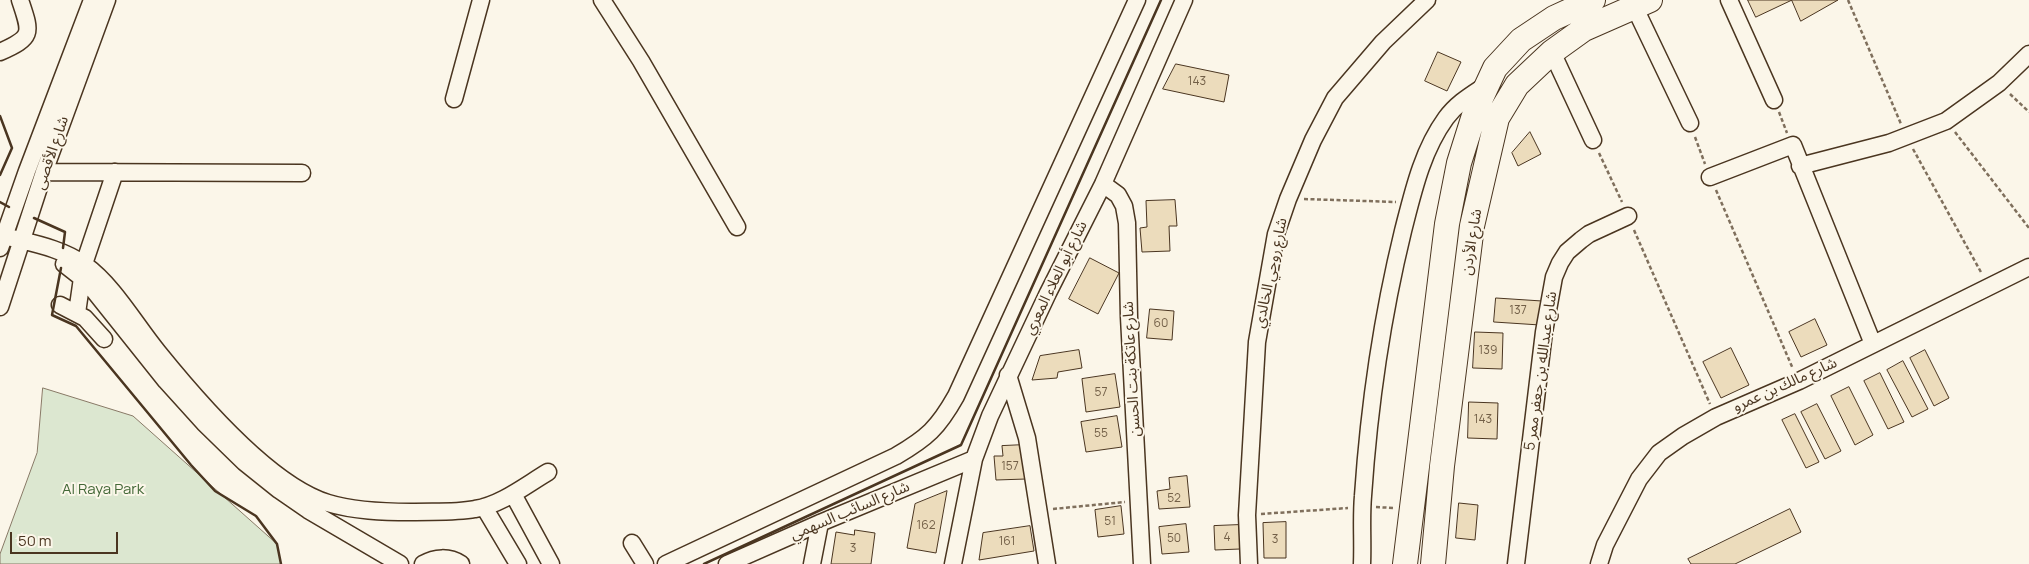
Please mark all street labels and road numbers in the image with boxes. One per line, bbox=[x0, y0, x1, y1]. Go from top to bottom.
street label: شارع الأقصى bbox=[31, 114, 73, 192]
street label: شارع الأردن bbox=[1458, 207, 1486, 277]
street label: شارع روحي الخالدي bbox=[1251, 216, 1291, 330]
street label: شارع أبو العلاء المعري bbox=[1021, 218, 1091, 338]
street label: شارع عبدالله بن جعفر ممر 5 bbox=[1521, 290, 1561, 452]
street label: شارع عاتكة بنت الحسن bbox=[1119, 301, 1145, 437]
street label: شارع مالك بن عمرو bbox=[1730, 354, 1840, 416]
street label: شارع السائب السهمي bbox=[788, 478, 912, 544]

